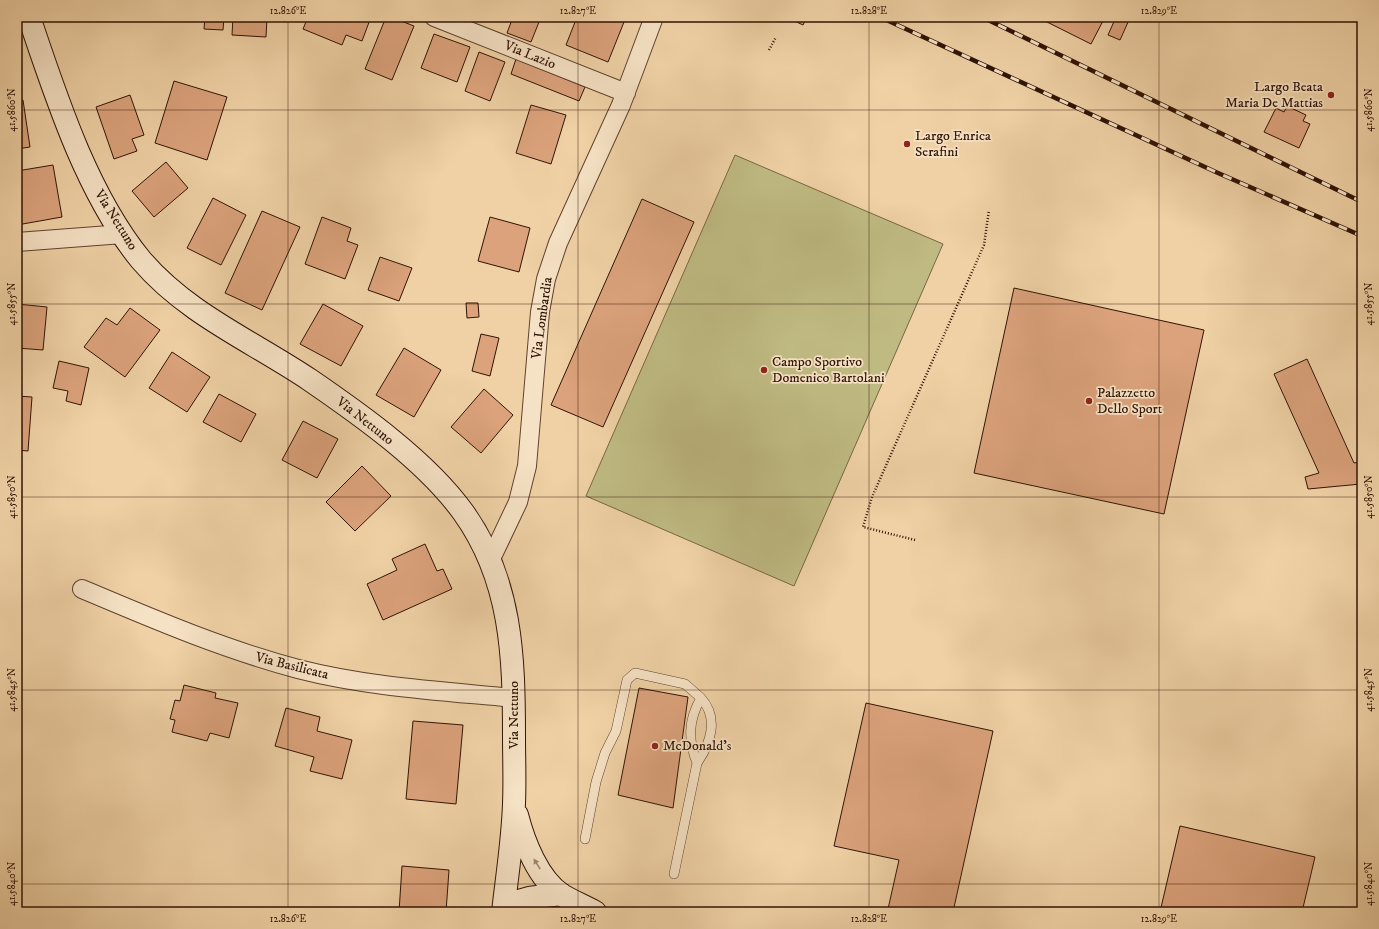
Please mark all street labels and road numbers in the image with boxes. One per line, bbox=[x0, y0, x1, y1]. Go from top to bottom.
street label: Via Lazio bbox=[501, 36, 559, 74]
street label: Via Nettuno bbox=[90, 185, 142, 254]
street label: Via Lombardia bbox=[527, 276, 557, 361]
street label: Via Nettuno bbox=[332, 392, 398, 449]
street label: Via Basilicata bbox=[253, 648, 330, 684]
street label: Via Nettuno bbox=[505, 681, 523, 750]

